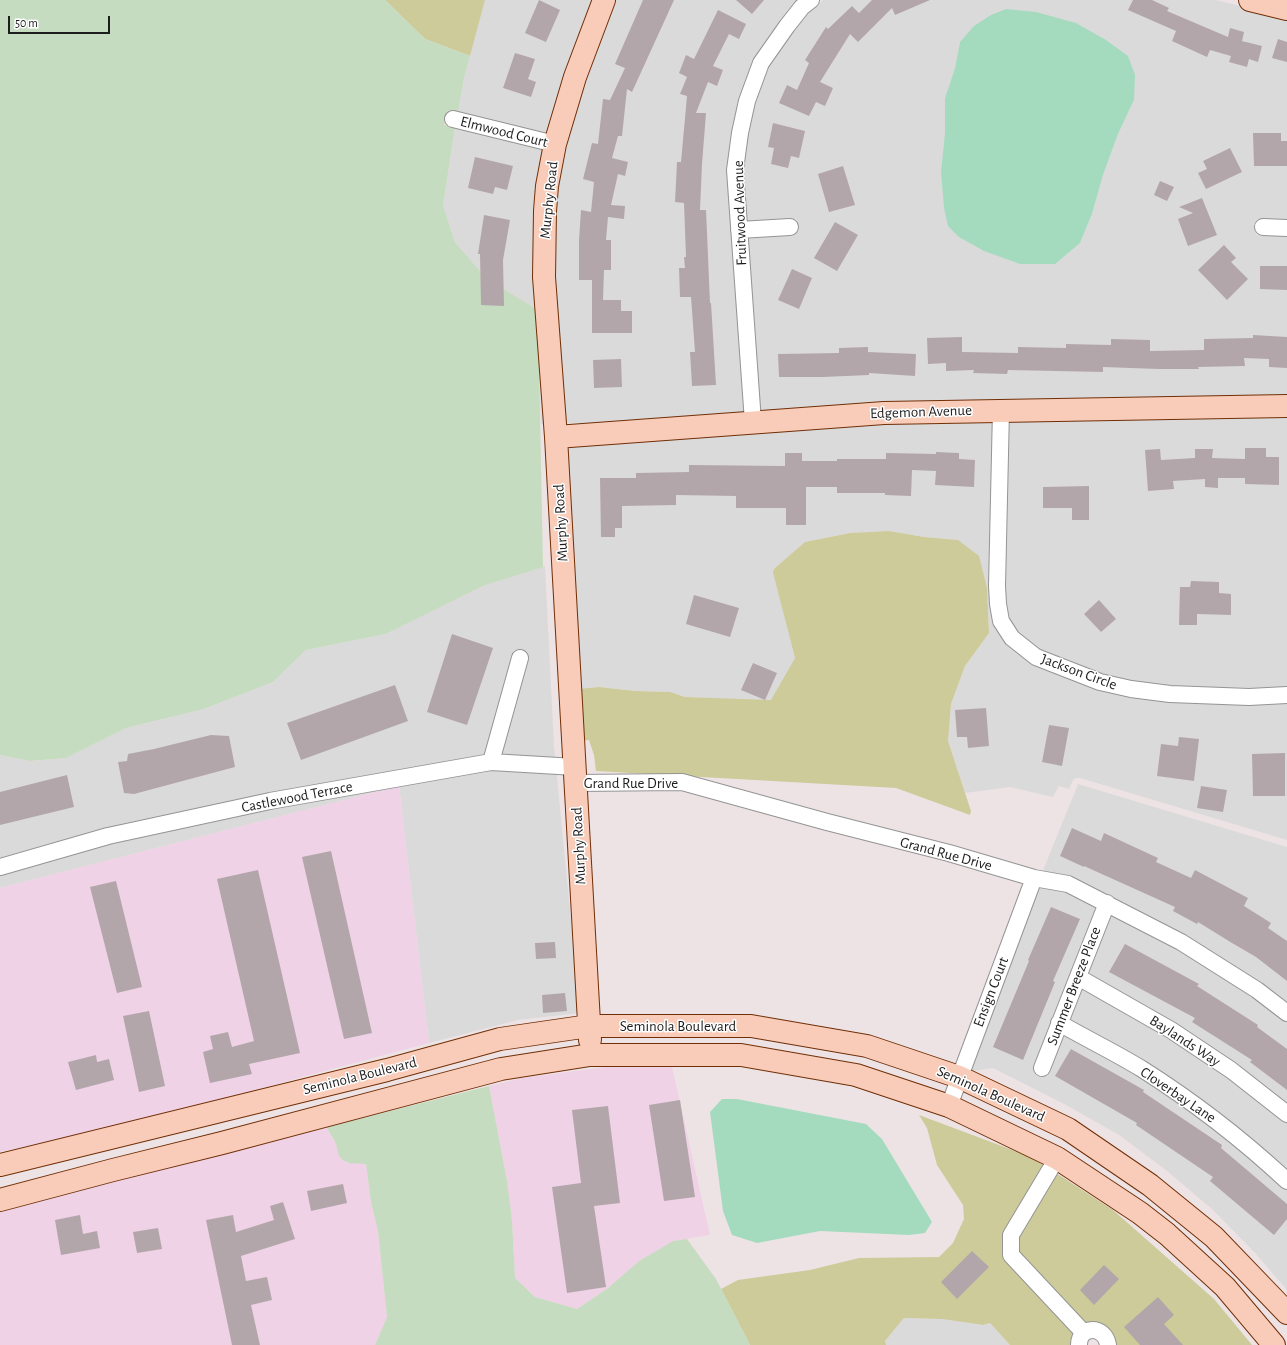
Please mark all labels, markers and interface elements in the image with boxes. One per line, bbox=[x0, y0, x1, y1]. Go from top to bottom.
scale bar bbox=[10, 8, 112, 34]
text: 50 m bbox=[15, 17, 38, 29]
street label: Elmwood Court bbox=[458, 112, 550, 152]
street label: Murphy Road bbox=[536, 160, 562, 240]
street label: Fruitwood Avenue bbox=[729, 160, 751, 266]
street label: Edgemon Avenue bbox=[870, 401, 972, 423]
street label: Murphy Road bbox=[550, 484, 572, 562]
street label: Jackson Circle bbox=[1039, 650, 1119, 694]
street label: Grand Rue Drive bbox=[584, 774, 678, 792]
street label: Castlewood Terrace bbox=[240, 777, 354, 817]
street label: Murphy Road bbox=[568, 807, 590, 885]
street label: Grand Rue Drive bbox=[898, 833, 994, 875]
street label: Summer Breeze Place bbox=[1043, 924, 1105, 1048]
street label: Ensign Court bbox=[969, 954, 1013, 1030]
street label: Baylands Way bbox=[1146, 1011, 1224, 1071]
street label: Seminola Boulevard bbox=[620, 1017, 736, 1035]
street label: Seminola Boulevard bbox=[301, 1053, 419, 1099]
street label: Seminola Boulevard bbox=[934, 1062, 1048, 1126]
street label: Cloverbay Lane bbox=[1137, 1063, 1219, 1127]

